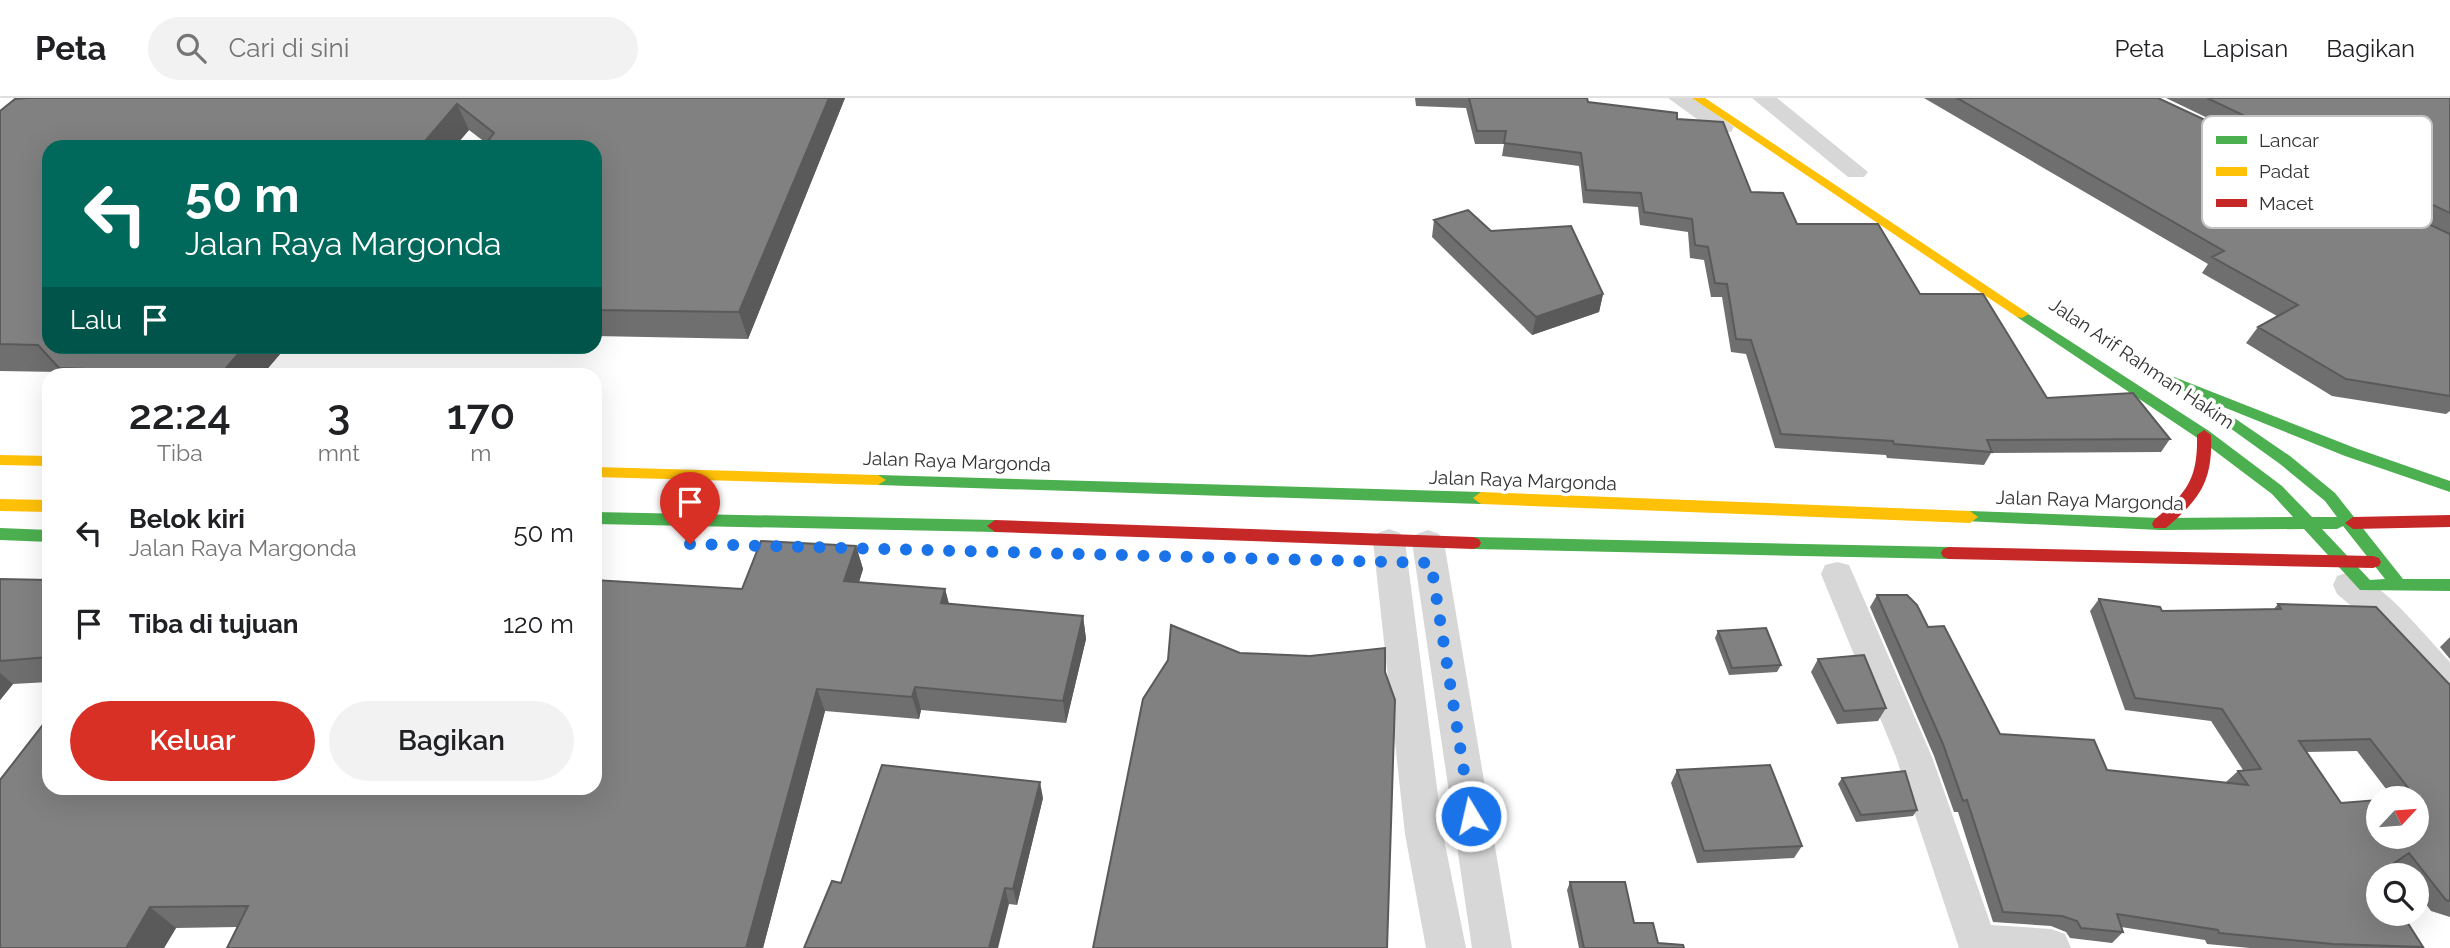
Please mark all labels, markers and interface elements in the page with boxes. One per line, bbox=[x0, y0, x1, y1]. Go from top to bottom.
search box bbox=[148, 17, 638, 80]
text: Peta bbox=[35, 29, 106, 68]
icon: search bbox=[172, 29, 210, 67]
text: Cari di sini bbox=[228, 33, 349, 63]
text: Peta bbox=[2115, 34, 2164, 63]
text: Lapisan bbox=[2202, 34, 2288, 63]
text: Bagikan bbox=[2326, 34, 2415, 63]
legend bbox=[2202, 116, 2432, 228]
text: Lancar bbox=[2259, 129, 2319, 151]
text: Padat bbox=[2259, 160, 2310, 182]
text: 50 m bbox=[185, 166, 300, 223]
icon: left bbox=[70, 168, 161, 259]
text: Macet bbox=[2259, 192, 2314, 214]
text: Jalan Raya Margonda bbox=[185, 225, 502, 262]
street label: Jalan Arif Rahman Hakim bbox=[2046, 293, 2238, 433]
icon: arrive bbox=[136, 301, 174, 339]
text: Lalu bbox=[70, 305, 122, 335]
text: 22:24 bbox=[129, 390, 231, 439]
text: 3 bbox=[327, 390, 350, 439]
text: 170 bbox=[447, 390, 515, 439]
text: Tiba bbox=[157, 439, 203, 466]
text: mnt bbox=[318, 439, 360, 466]
text: m bbox=[470, 439, 491, 466]
street label: Jalan Raya Margonda bbox=[863, 447, 1051, 475]
street label: Jalan Raya Margonda bbox=[1429, 466, 1617, 494]
pin bbox=[660, 472, 720, 544]
icon: arrive bbox=[671, 483, 709, 521]
street label: Jalan Raya Margonda bbox=[1996, 486, 2184, 514]
text: Belok kiri bbox=[129, 504, 245, 534]
icon: left bbox=[70, 514, 108, 552]
text: 50 m bbox=[513, 518, 574, 548]
text: Jalan Raya Margonda bbox=[129, 534, 357, 561]
icon: arrive bbox=[70, 605, 108, 643]
text: Tiba di tujuan bbox=[129, 609, 299, 639]
text: 120 m bbox=[503, 609, 574, 639]
button: Keluar bbox=[70, 701, 315, 781]
button: Bagikan bbox=[329, 701, 574, 781]
position arrow bbox=[1434, 779, 1508, 853]
north arrow bbox=[2366, 786, 2429, 849]
map controls bbox=[2366, 786, 2429, 926]
button: search bbox=[2366, 863, 2429, 926]

